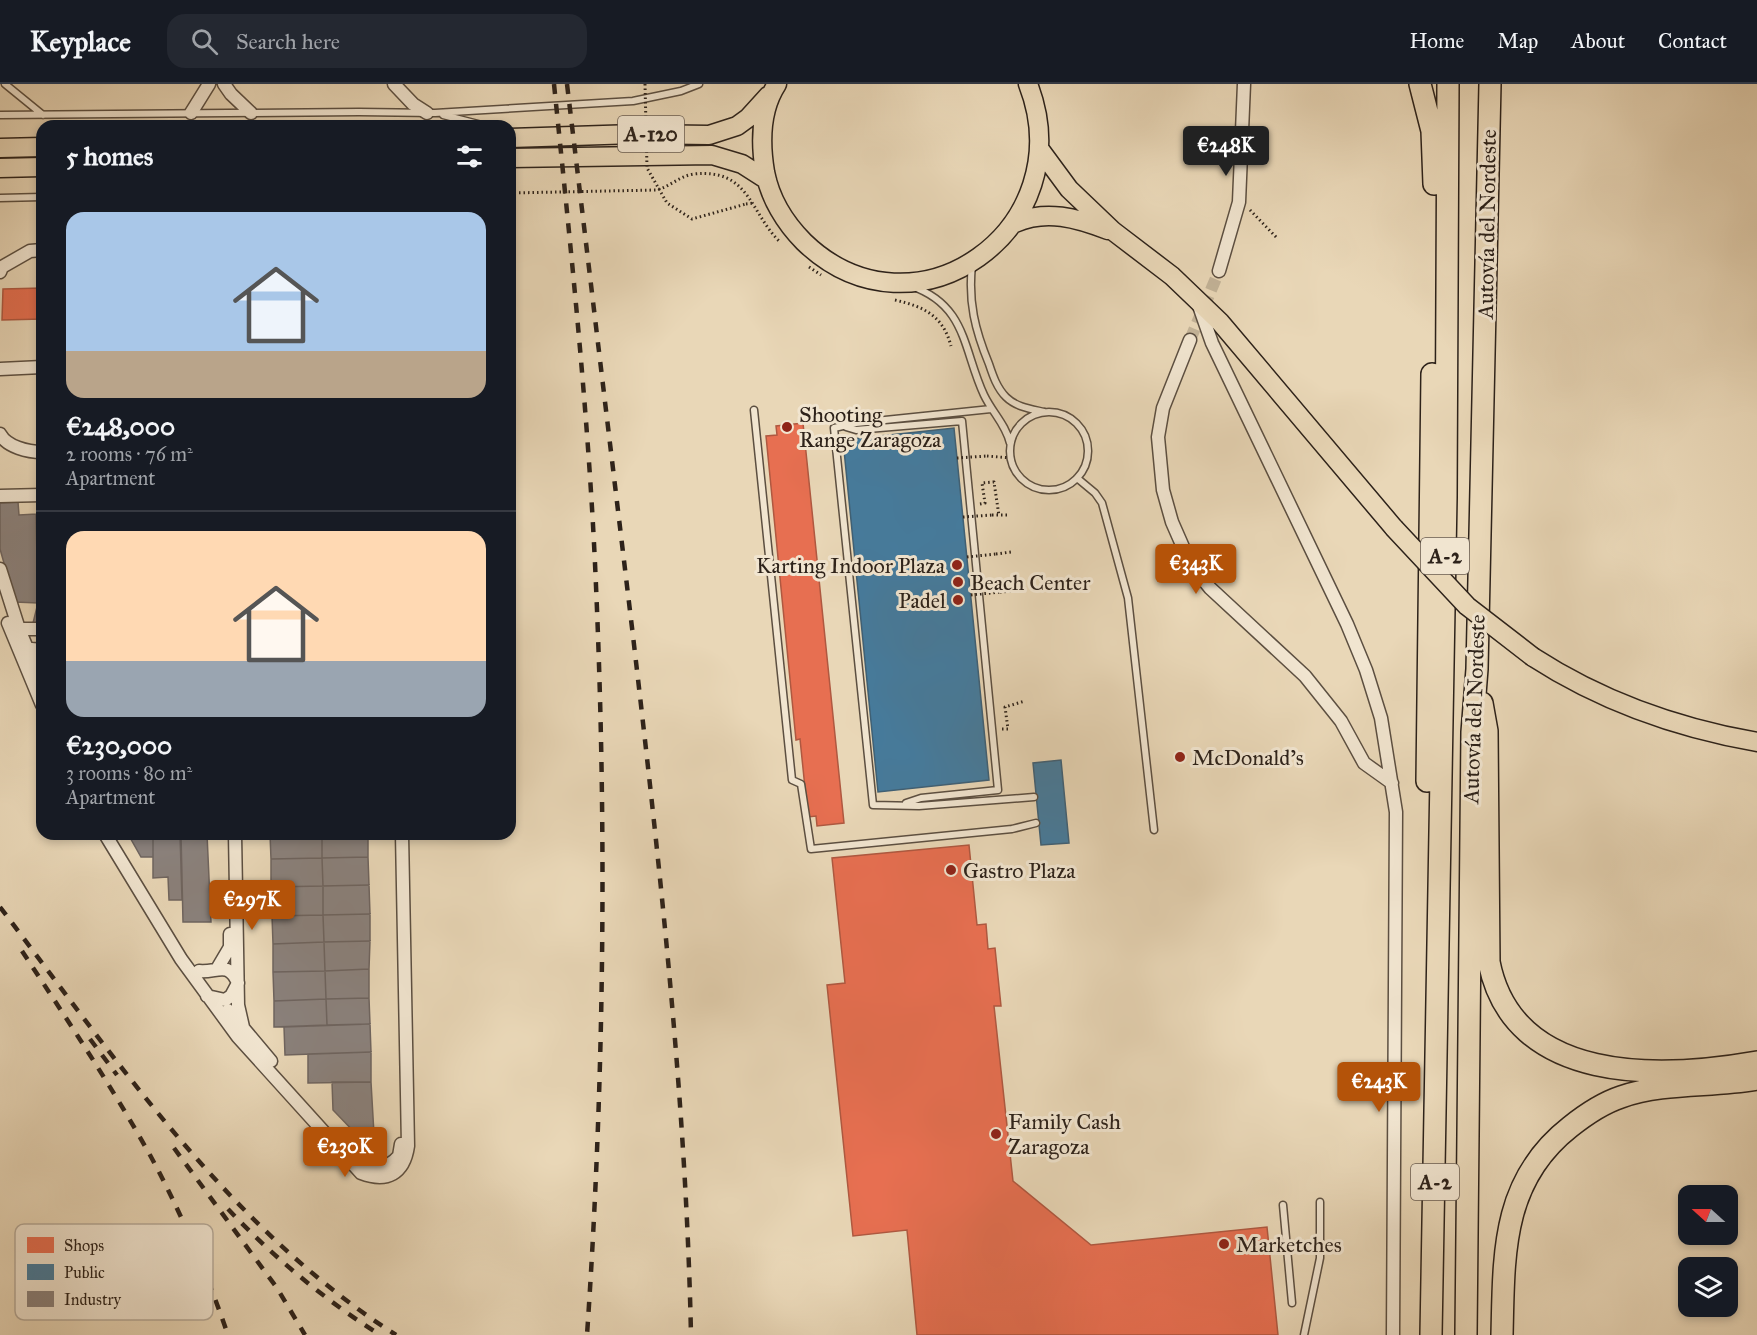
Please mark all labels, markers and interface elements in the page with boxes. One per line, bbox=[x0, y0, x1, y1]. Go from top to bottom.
search box bbox=[167, 14, 587, 68]
text: Keyplace bbox=[30, 24, 131, 59]
icon: search bbox=[188, 25, 221, 58]
text: Search here bbox=[236, 28, 340, 55]
text: Home bbox=[1409, 28, 1464, 54]
text: Map bbox=[1497, 28, 1538, 54]
text: About bbox=[1571, 28, 1625, 54]
text: Contact bbox=[1658, 28, 1727, 54]
road number: A-120 bbox=[618, 116, 684, 152]
pin: €248K bbox=[1184, 126, 1268, 177]
street label: Autovía del Nordeste bbox=[1472, 129, 1502, 320]
text: €248K bbox=[1197, 133, 1255, 157]
text: 5 homes bbox=[66, 140, 153, 172]
icon: filters bbox=[453, 140, 486, 173]
icon: home bbox=[222, 251, 330, 359]
place label: Shooting Range Zaragoza bbox=[799, 401, 942, 453]
text: €248,000 bbox=[66, 410, 175, 442]
marker: Shooting Range Zaragoza bbox=[780, 420, 794, 434]
text: 2 rooms · 76 m² bbox=[66, 442, 193, 466]
text: Apartment bbox=[66, 466, 155, 490]
road number: A-2 bbox=[1421, 538, 1469, 574]
pin: €343K bbox=[1154, 544, 1238, 595]
text: €343K bbox=[1169, 551, 1223, 575]
place label: Karting Indoor Plaza bbox=[756, 552, 946, 579]
marker: Karting Indoor Plaza bbox=[950, 558, 964, 572]
place label: Beach Center bbox=[970, 569, 1091, 596]
icon: home bbox=[222, 570, 330, 678]
marker: Beach Center bbox=[951, 575, 965, 589]
place label: Padel bbox=[898, 587, 946, 614]
marker: Padel bbox=[951, 593, 965, 607]
street label: Autovía del Nordeste bbox=[1457, 614, 1491, 805]
text: €230,000 bbox=[66, 729, 172, 761]
place label: McDonald's bbox=[1192, 744, 1304, 771]
marker: McDonald's bbox=[1173, 750, 1187, 764]
text: 3 rooms · 80 m² bbox=[66, 761, 192, 785]
text: Apartment bbox=[66, 785, 155, 809]
place label: Gastro Plaza bbox=[963, 857, 1076, 884]
marker: Gastro Plaza bbox=[944, 863, 958, 877]
pin: €297K bbox=[210, 880, 294, 931]
text: €297K bbox=[223, 887, 281, 911]
pin: €243K bbox=[1337, 1062, 1421, 1113]
text: €243K bbox=[1351, 1069, 1407, 1093]
place label: Family Cash Zaragoza bbox=[1008, 1108, 1121, 1160]
pin: €230K bbox=[303, 1127, 387, 1178]
marker: Family Cash Zaragoza bbox=[989, 1127, 1003, 1141]
text: €230K bbox=[317, 1134, 373, 1158]
road number: A-2 bbox=[1411, 1164, 1459, 1200]
north arrow bbox=[1678, 1185, 1738, 1245]
map controls bbox=[1678, 1185, 1738, 1317]
legend bbox=[15, 1224, 213, 1320]
place label: Marketches bbox=[1236, 1231, 1342, 1258]
text: Shops bbox=[64, 1236, 104, 1255]
marker: Marketches bbox=[1217, 1237, 1231, 1251]
button: layers bbox=[1678, 1257, 1738, 1317]
text: Public bbox=[64, 1263, 105, 1282]
text: Industry bbox=[64, 1290, 122, 1309]

